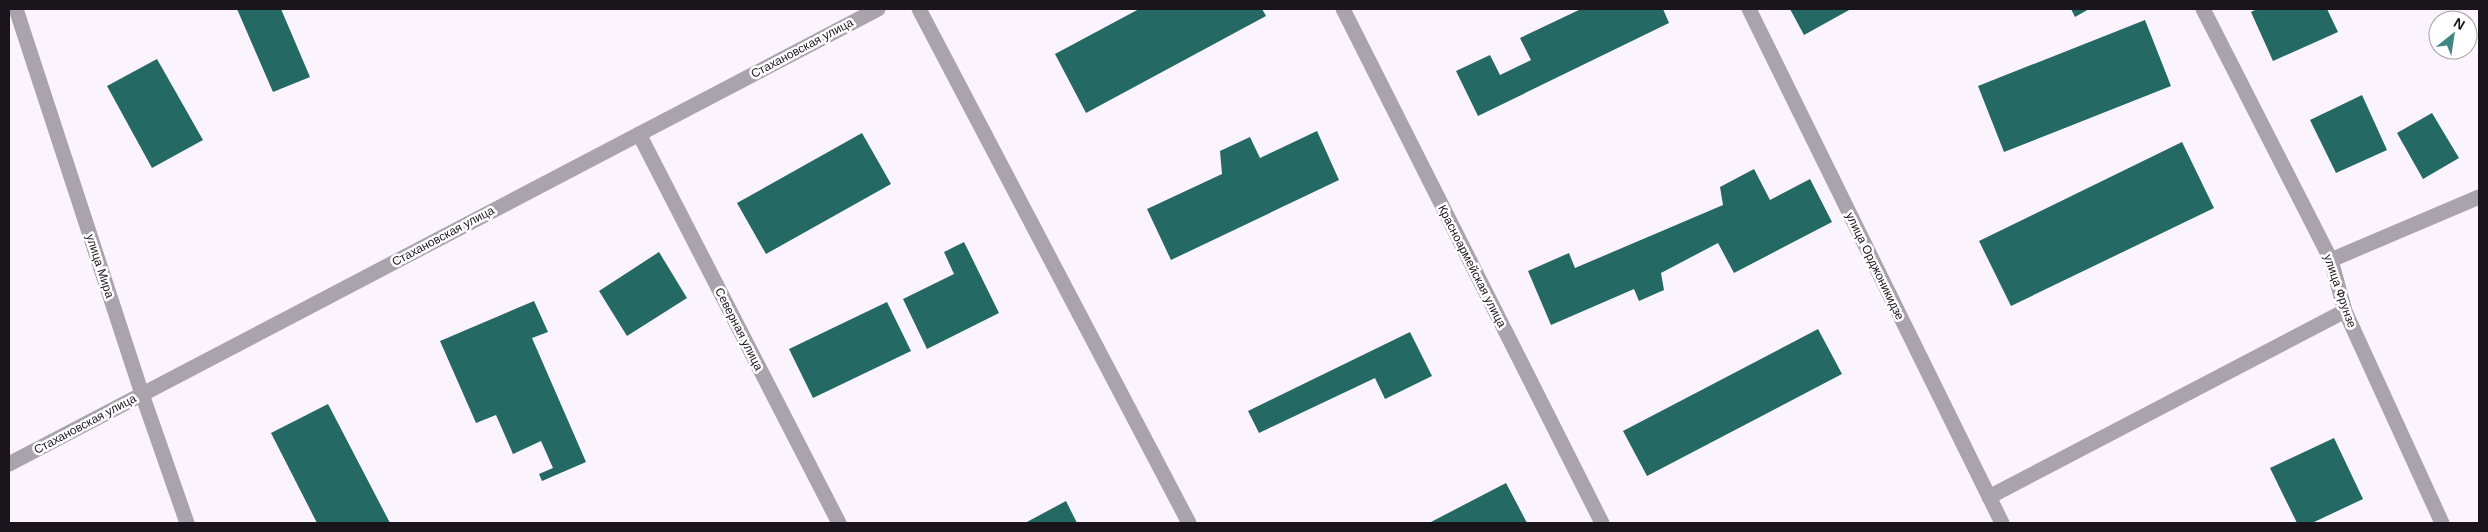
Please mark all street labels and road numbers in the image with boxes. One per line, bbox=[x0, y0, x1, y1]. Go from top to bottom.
street label: Стахановская улица bbox=[748, 15, 856, 81]
street label: Красноармейская улица bbox=[1435, 202, 1509, 330]
street label: Стахановская улица bbox=[389, 203, 497, 269]
street label: улица Орджоникидзе bbox=[1843, 210, 1907, 322]
street label: улица Мира bbox=[83, 232, 117, 300]
street label: улица Фрунзе bbox=[2321, 252, 2359, 330]
street label: Северная улица bbox=[712, 285, 766, 373]
street label: Стахановская улица bbox=[31, 391, 139, 457]

